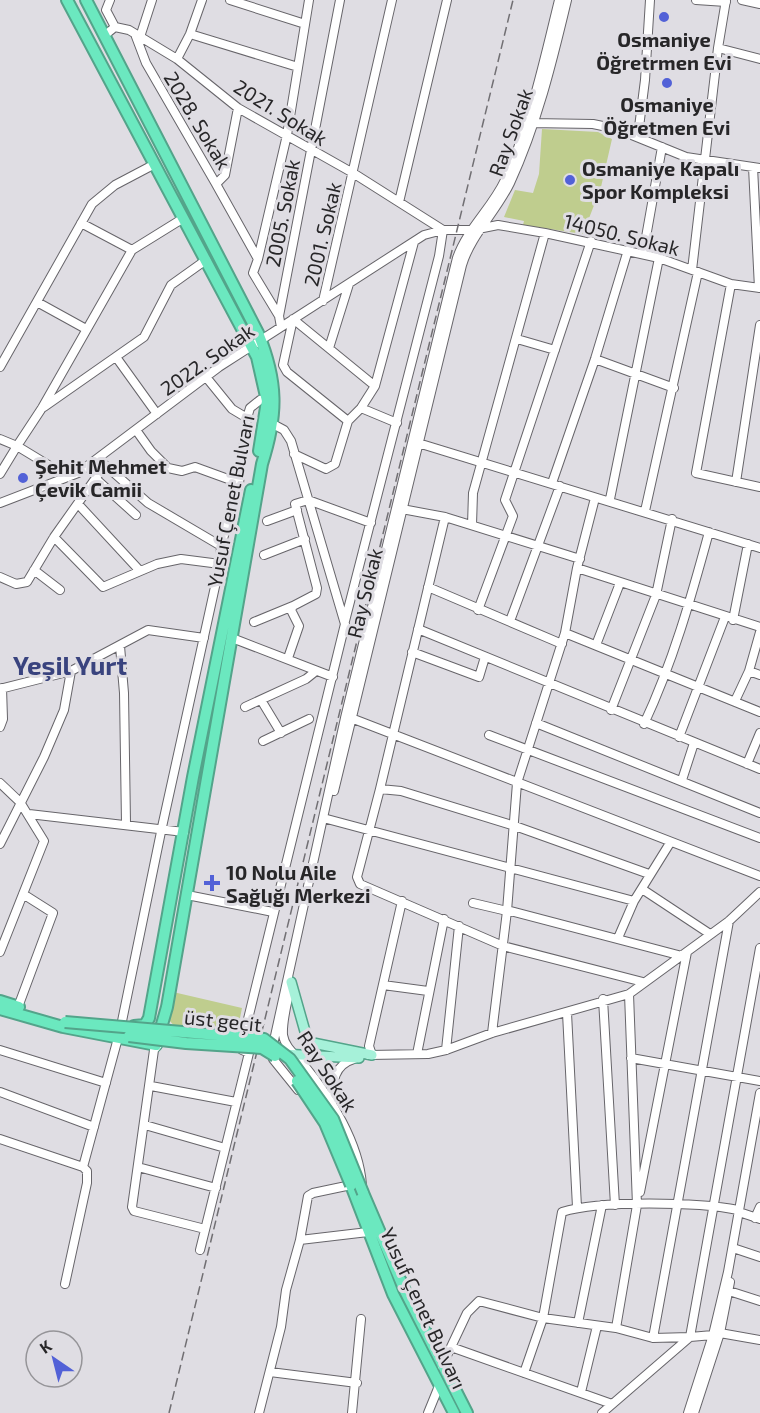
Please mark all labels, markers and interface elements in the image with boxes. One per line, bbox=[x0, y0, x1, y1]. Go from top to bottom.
marker: Osmaniye Öğretrmen Evi bbox=[657, 10, 671, 24]
place label: Osmaniye Öğretrmen Evi bbox=[596, 27, 732, 74]
street label: 2028. Sokak bbox=[159, 67, 237, 173]
street label: 2021. Sokak bbox=[230, 74, 332, 150]
marker: Osmaniye Öğretmen Evi bbox=[660, 76, 674, 90]
street label: Ray Sokak bbox=[483, 85, 537, 179]
place label: Osmaniye Öğretmen Evi bbox=[604, 92, 730, 139]
place label: Osmaniye Kapalı Spor Kompleksi bbox=[582, 156, 739, 203]
street label: 2005. Sokak bbox=[260, 157, 304, 269]
marker: Osmaniye Kapalı Spor Kompleksi bbox=[563, 173, 577, 187]
street label: 2001. Sokak bbox=[298, 180, 346, 288]
street label: 14050. Sokak bbox=[562, 208, 682, 260]
street label: 2022. Sokak bbox=[156, 318, 258, 400]
street label: Yusuf Çenet Bulvarı bbox=[201, 413, 259, 590]
place label: Şehit Mehmet Çevik Camii bbox=[35, 454, 167, 502]
marker: Şehit Mehmet Çevik Camii bbox=[16, 471, 30, 485]
street label: Ray Sokak bbox=[341, 546, 387, 640]
district label: Yeşil Yurt bbox=[13, 649, 127, 682]
place label: 10 Nolu Aile Sağlığı Merkezi bbox=[226, 860, 371, 907]
marker: 10 Nolu Aile Sağlığı Merkezi bbox=[203, 874, 221, 892]
street label: üst geçit bbox=[183, 1004, 263, 1037]
street label: Ray Sokak bbox=[293, 1026, 363, 1116]
street label: Yusuf Çenet Bulvarı bbox=[375, 1223, 472, 1393]
north arrow bbox=[24, 1329, 84, 1389]
text: K bbox=[36, 1335, 55, 1357]

